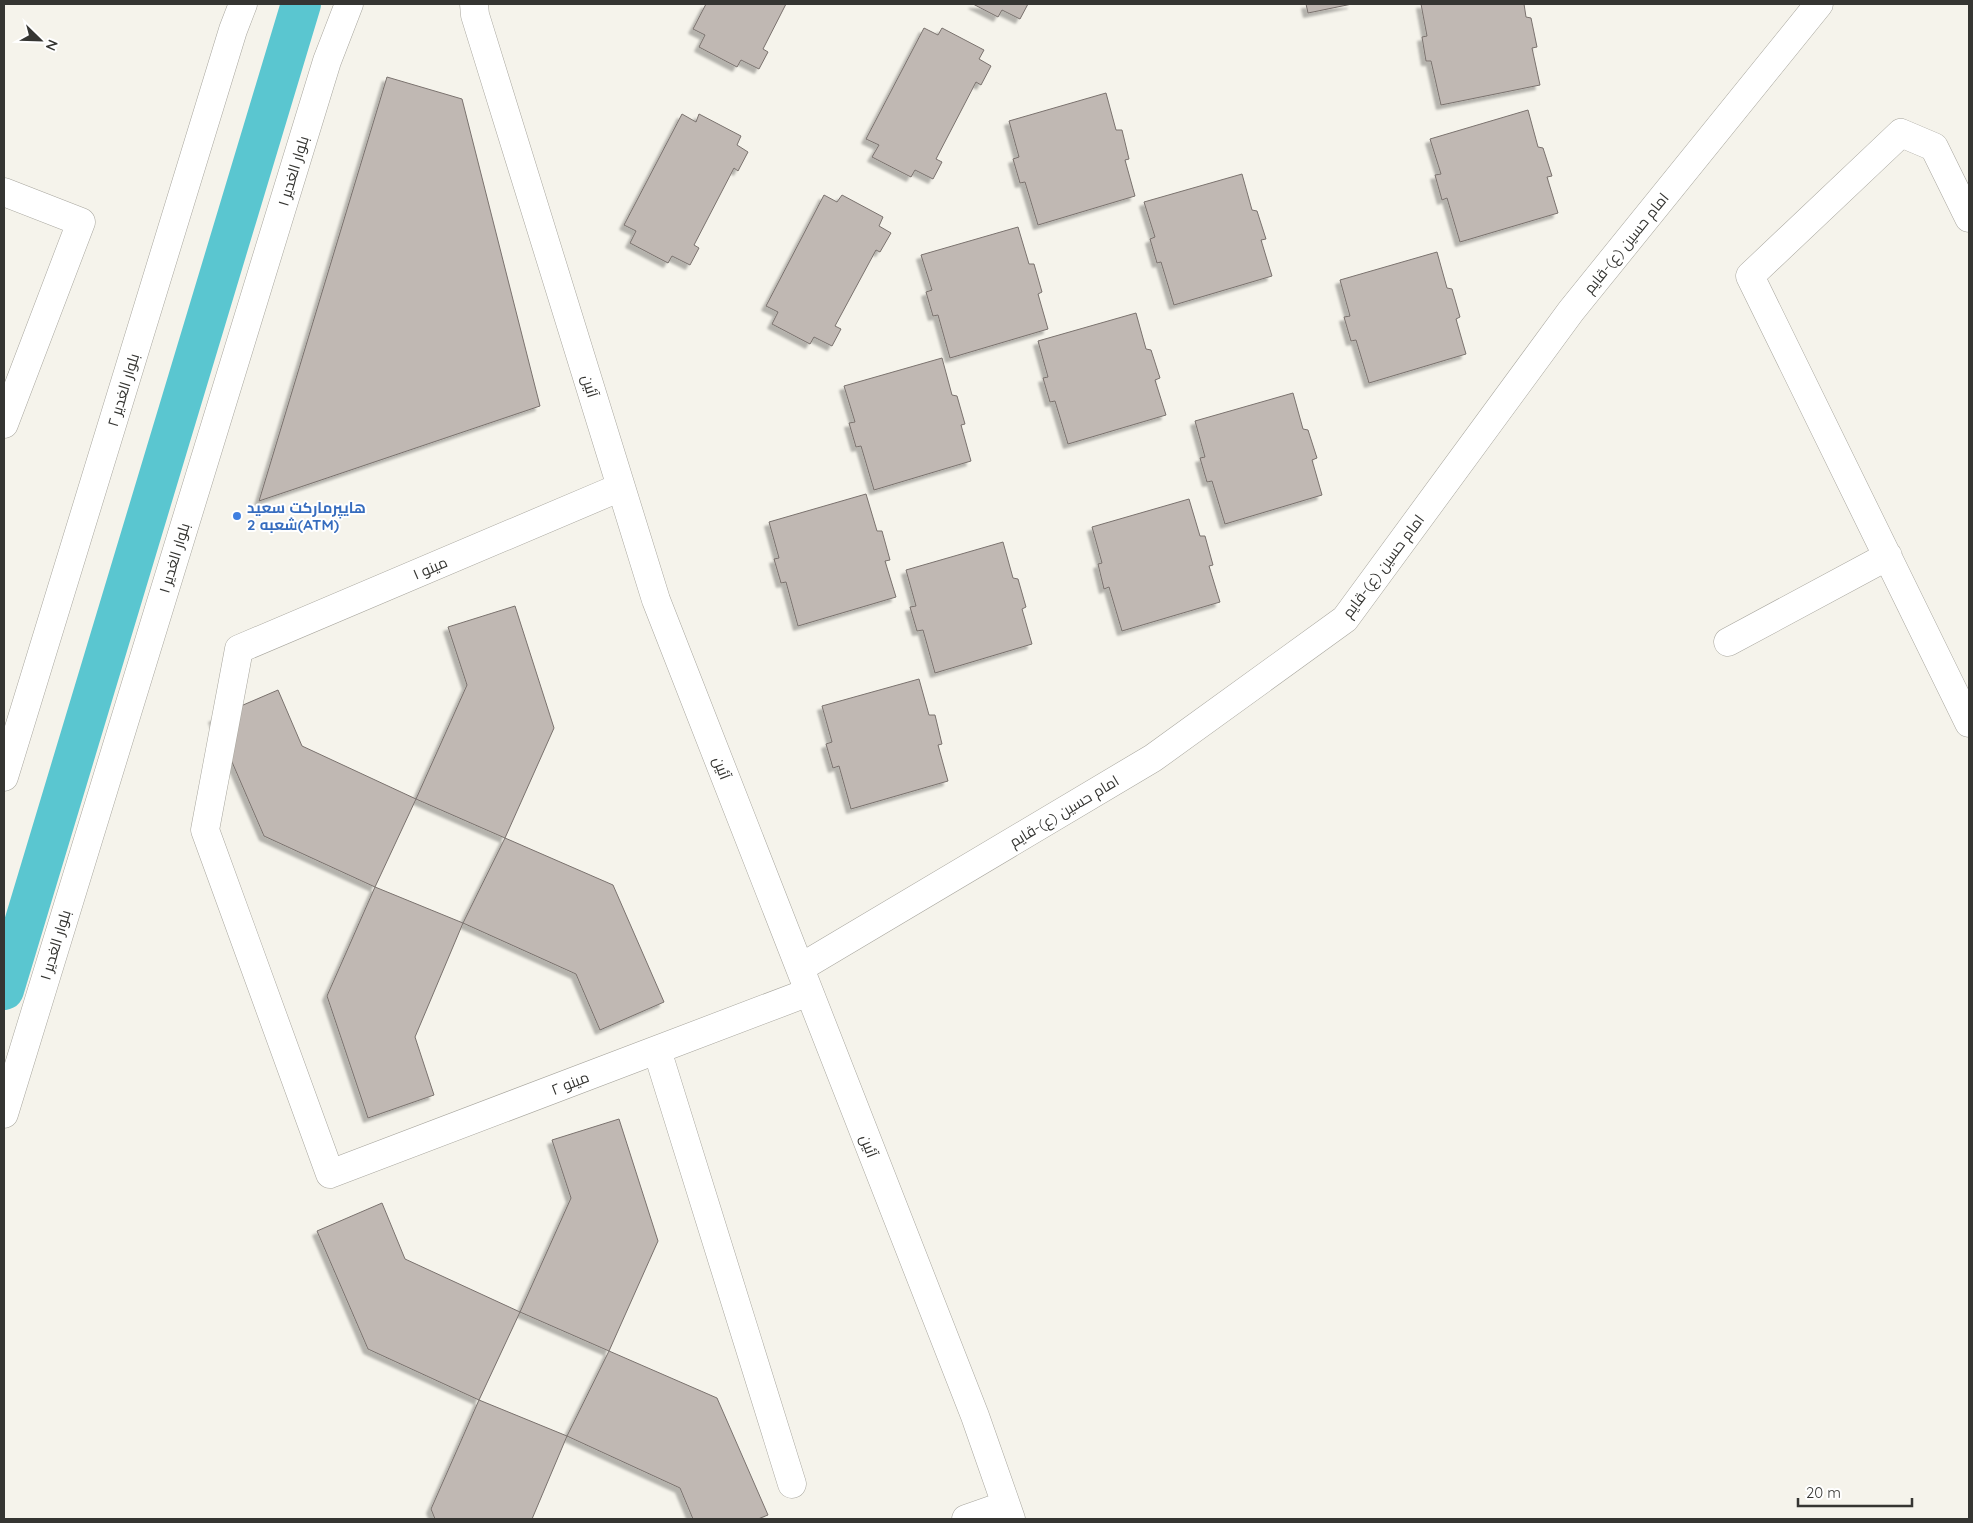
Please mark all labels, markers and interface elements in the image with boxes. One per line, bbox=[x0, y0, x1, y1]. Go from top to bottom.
north arrow bbox=[15, 15, 65, 65]
text: N bbox=[42, 37, 62, 53]
street label: بلوار الغدیر ۱ bbox=[273, 134, 313, 208]
street label: امام حسین (ع)-قایم bbox=[1579, 189, 1674, 299]
street label: بلوار الغدیر ۲ bbox=[103, 351, 143, 429]
street label: آئین bbox=[577, 372, 602, 400]
place label: هایپرمارکت سعید شعبه 2(ATM) bbox=[247, 498, 366, 534]
marker: هایپرمارکت سعید شعبه 2(ATM) bbox=[231, 510, 243, 522]
street label: امام حسین (ع)-قایم bbox=[1338, 511, 1430, 623]
street label: بلوار الغدیر ۱ bbox=[154, 521, 194, 595]
street label: مینو ۱ bbox=[410, 552, 450, 584]
street label: آئین bbox=[708, 754, 735, 782]
street label: امام حسین (ع)-قایم bbox=[1006, 771, 1123, 853]
street label: بلوار الغدیر ۱ bbox=[35, 908, 75, 982]
street label: مینو ۲ bbox=[548, 1067, 592, 1099]
street label: آئین bbox=[855, 1132, 882, 1160]
scale bar bbox=[1798, 1476, 1912, 1508]
text: 20 m bbox=[1806, 1483, 1841, 1502]

